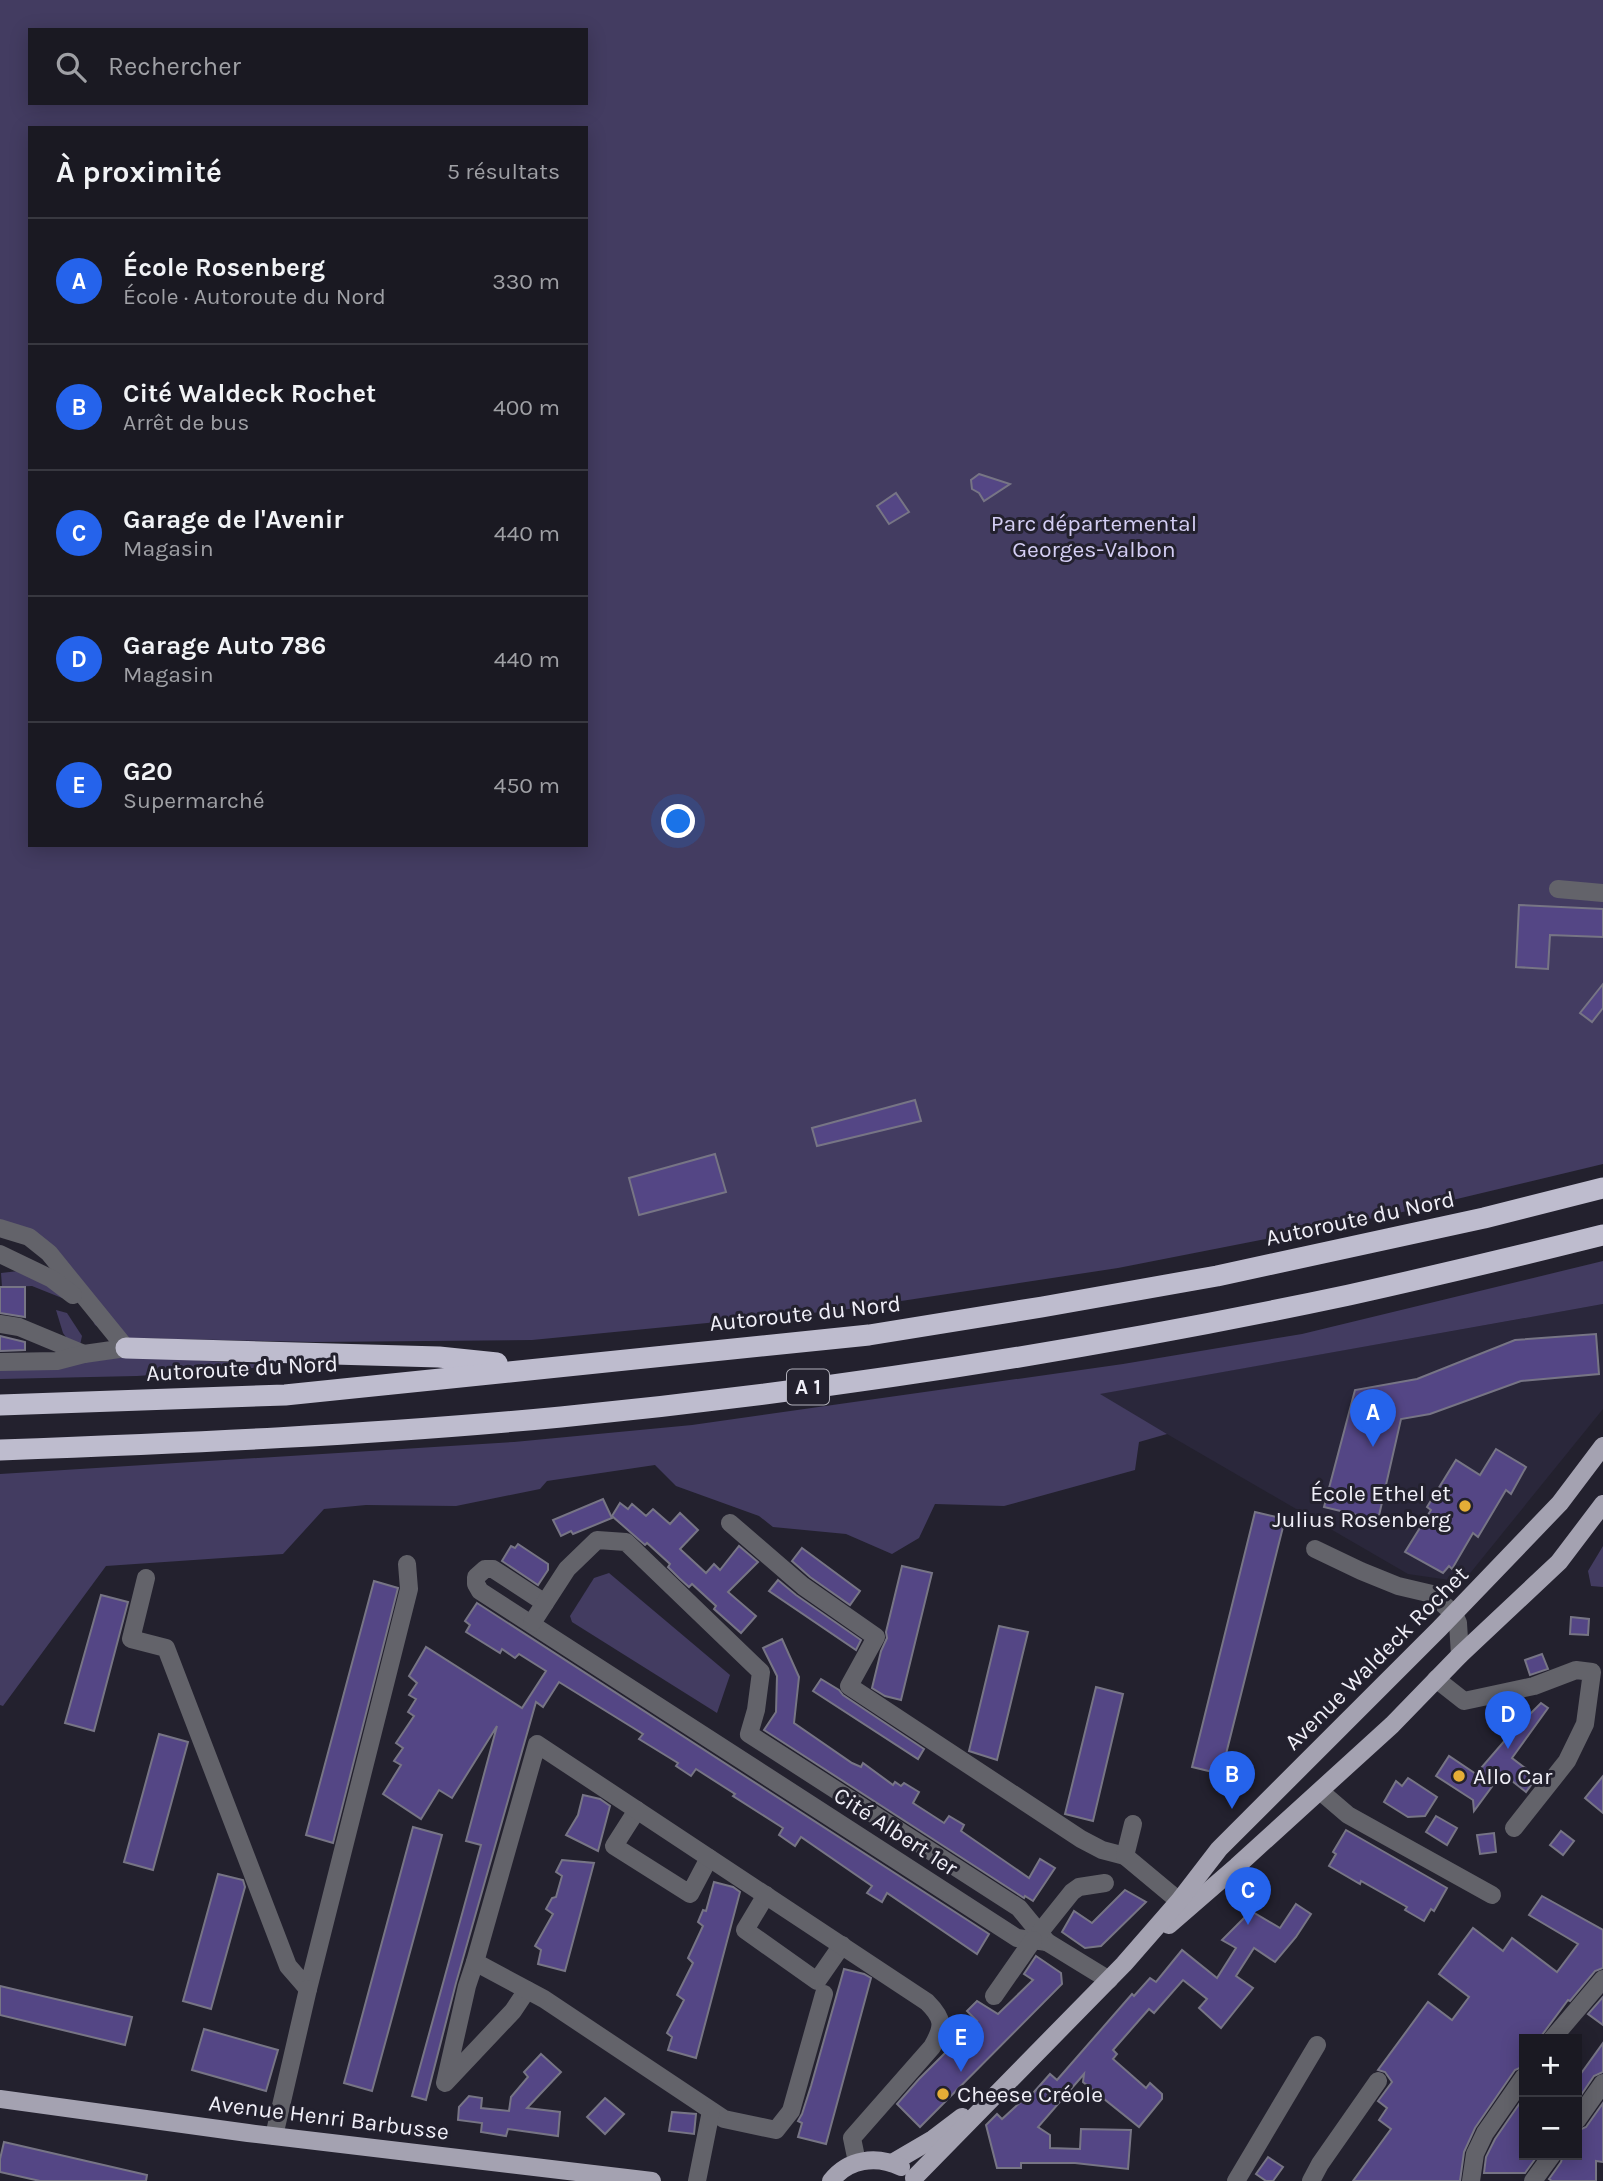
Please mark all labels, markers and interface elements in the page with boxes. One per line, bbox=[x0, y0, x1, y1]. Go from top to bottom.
search box bbox=[28, 28, 588, 105]
icon: search bbox=[52, 48, 90, 86]
text: Rechercher bbox=[108, 51, 241, 82]
text: À proximité bbox=[56, 154, 222, 190]
text: 5 résultats bbox=[447, 158, 560, 185]
text: École Rosenberg bbox=[123, 252, 325, 283]
text: A bbox=[72, 268, 86, 295]
text: 330 m bbox=[492, 268, 560, 295]
text: École · Autoroute du Nord bbox=[123, 283, 386, 310]
text: Cité Waldeck Rochet bbox=[123, 378, 376, 409]
text: B bbox=[72, 394, 86, 421]
text: 400 m bbox=[493, 394, 560, 421]
text: Arrêt de bus bbox=[123, 409, 249, 436]
text: Garage de l'Avenir bbox=[123, 504, 344, 535]
park label: Parc départemental Georges-Valbon bbox=[991, 510, 1197, 563]
text: C bbox=[72, 520, 86, 547]
text: 440 m bbox=[494, 520, 560, 547]
text: Magasin bbox=[123, 535, 214, 562]
text: Garage Auto 786 bbox=[123, 630, 326, 661]
text: D bbox=[71, 646, 87, 673]
text: 440 m bbox=[494, 646, 560, 673]
text: Magasin bbox=[123, 661, 214, 688]
text: G20 bbox=[123, 756, 173, 787]
text: E bbox=[72, 772, 86, 799]
text: 450 m bbox=[494, 772, 560, 799]
text: Supermarché bbox=[123, 787, 264, 814]
your location bbox=[661, 804, 695, 838]
street label: Autoroute du Nord bbox=[1263, 1185, 1457, 1252]
street label: Autoroute du Nord bbox=[708, 1290, 902, 1337]
street label: Autoroute du Nord bbox=[145, 1350, 339, 1387]
road number: A 1 bbox=[787, 1370, 829, 1404]
pin: A bbox=[1350, 1389, 1396, 1447]
place label: École Ethel et Julius Rosenberg bbox=[1272, 1480, 1451, 1533]
marker: École Ethel et Julius Rosenberg bbox=[1457, 1498, 1473, 1514]
street label: Avenue Waldeck Rochet bbox=[1279, 1561, 1474, 1756]
pin: D bbox=[1485, 1691, 1531, 1749]
pin: B bbox=[1209, 1751, 1255, 1809]
place label: Allo Car bbox=[1473, 1763, 1553, 1790]
marker: Allo Car bbox=[1451, 1768, 1467, 1784]
street label: Cité Albert 1er bbox=[829, 1781, 963, 1882]
pin: C bbox=[1225, 1867, 1271, 1925]
pin: E bbox=[938, 2014, 984, 2072]
map controls bbox=[1519, 2034, 1582, 2160]
button: + bbox=[1519, 2034, 1582, 2097]
place label: Cheese Créole bbox=[957, 2081, 1103, 2108]
marker: Cheese Créole bbox=[935, 2086, 951, 2102]
street label: Avenue Henri Barbusse bbox=[207, 2089, 451, 2146]
button: − bbox=[1519, 2097, 1582, 2160]

